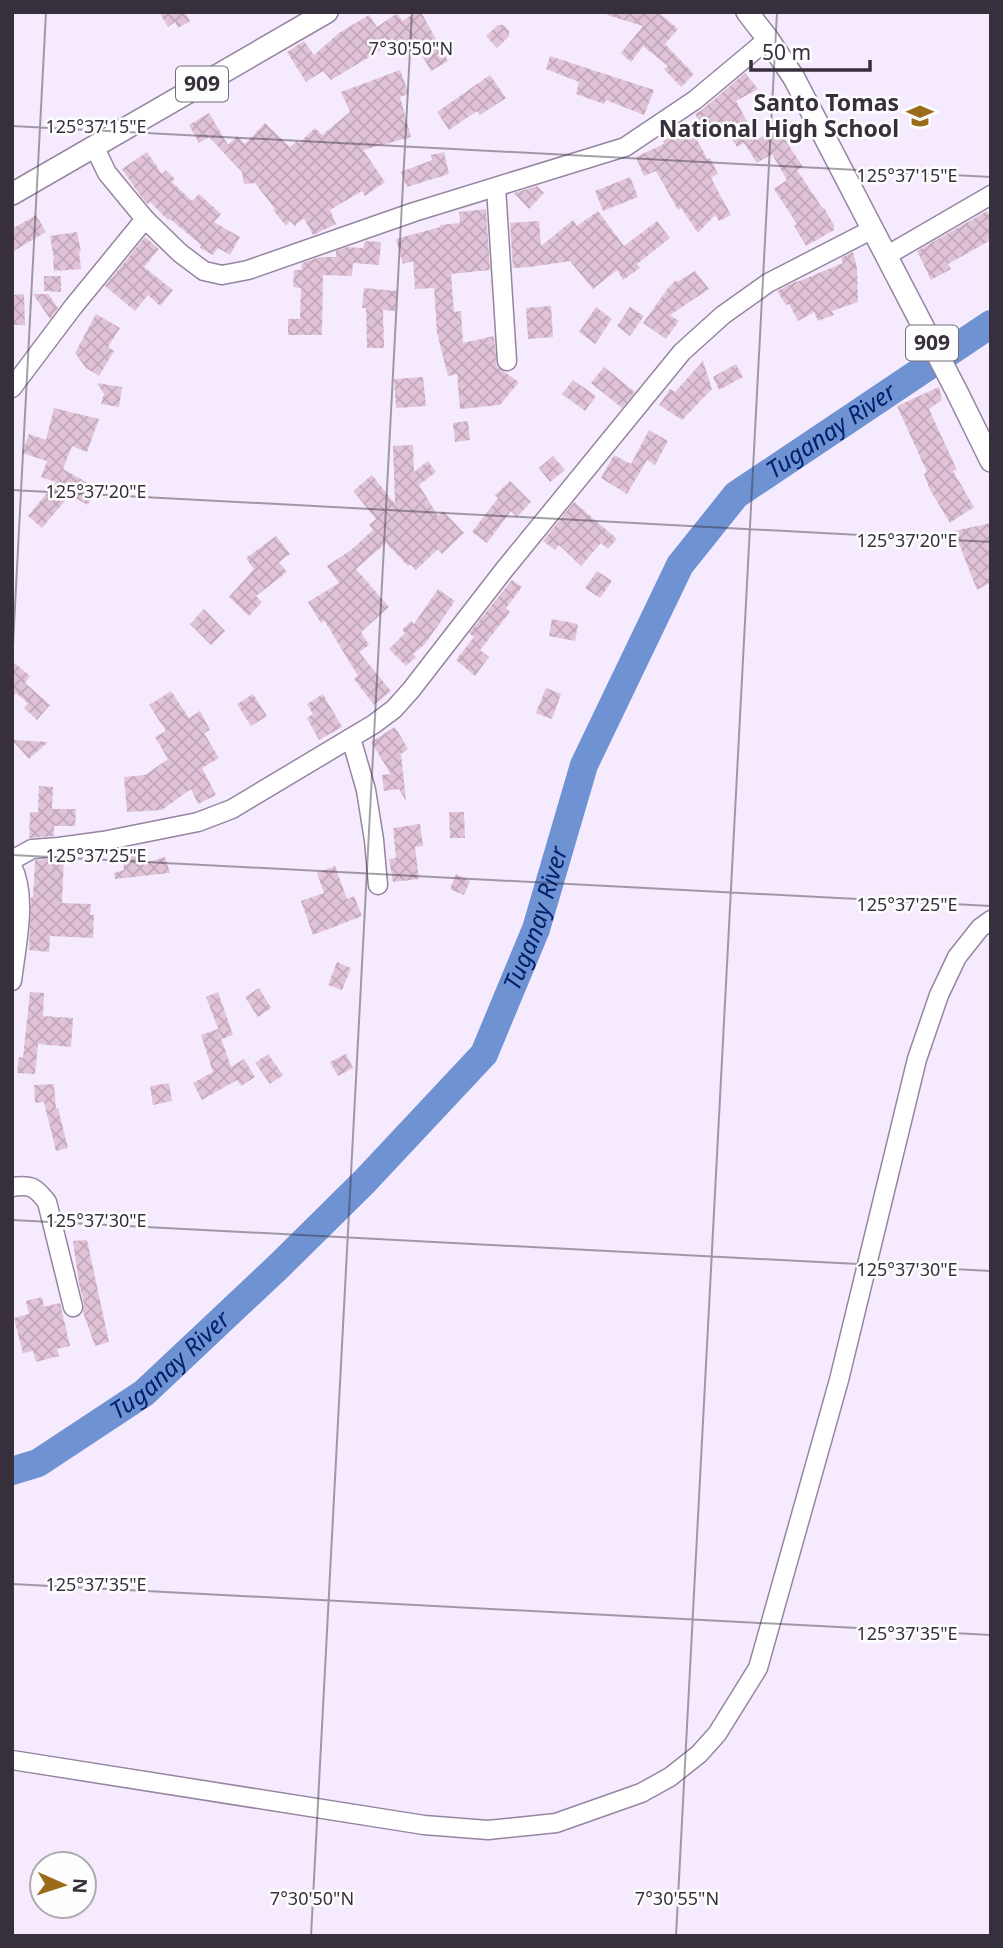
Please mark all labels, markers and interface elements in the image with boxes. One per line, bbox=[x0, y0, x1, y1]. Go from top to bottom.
scale bar bbox=[751, 28, 870, 72]
text: 7°30'50"N bbox=[369, 36, 453, 60]
text: 50 m bbox=[762, 38, 811, 66]
road number: 909 bbox=[176, 66, 228, 102]
place label: Santo Tomas National High School bbox=[659, 86, 899, 144]
school or university icon: Santo Tomas National High School bbox=[905, 101, 935, 131]
text: 125°37'15"E bbox=[45, 114, 147, 138]
text: 125°37'15"E bbox=[856, 163, 958, 187]
road number: 909 bbox=[906, 326, 958, 360]
water label: Tuganay River bbox=[759, 374, 903, 485]
text: 125°37'20"E bbox=[45, 479, 147, 503]
text: 125°37'20"E bbox=[856, 528, 958, 552]
water label: Tuganay River bbox=[494, 841, 575, 995]
text: 125°37'25"E bbox=[45, 843, 147, 867]
text: 125°37'25"E bbox=[856, 892, 958, 916]
text: 125°37'30"E bbox=[45, 1208, 147, 1232]
text: 125°37'30"E bbox=[856, 1257, 958, 1281]
water label: Tuganay River bbox=[103, 1302, 237, 1426]
text: 125°37'35"E bbox=[45, 1572, 147, 1596]
text: 125°37'35"E bbox=[856, 1621, 958, 1645]
north arrow bbox=[28, 1850, 98, 1920]
text: N bbox=[67, 1877, 93, 1894]
text: 7°30'50"N bbox=[270, 1886, 354, 1910]
text: 7°30'55"N bbox=[635, 1886, 719, 1910]

